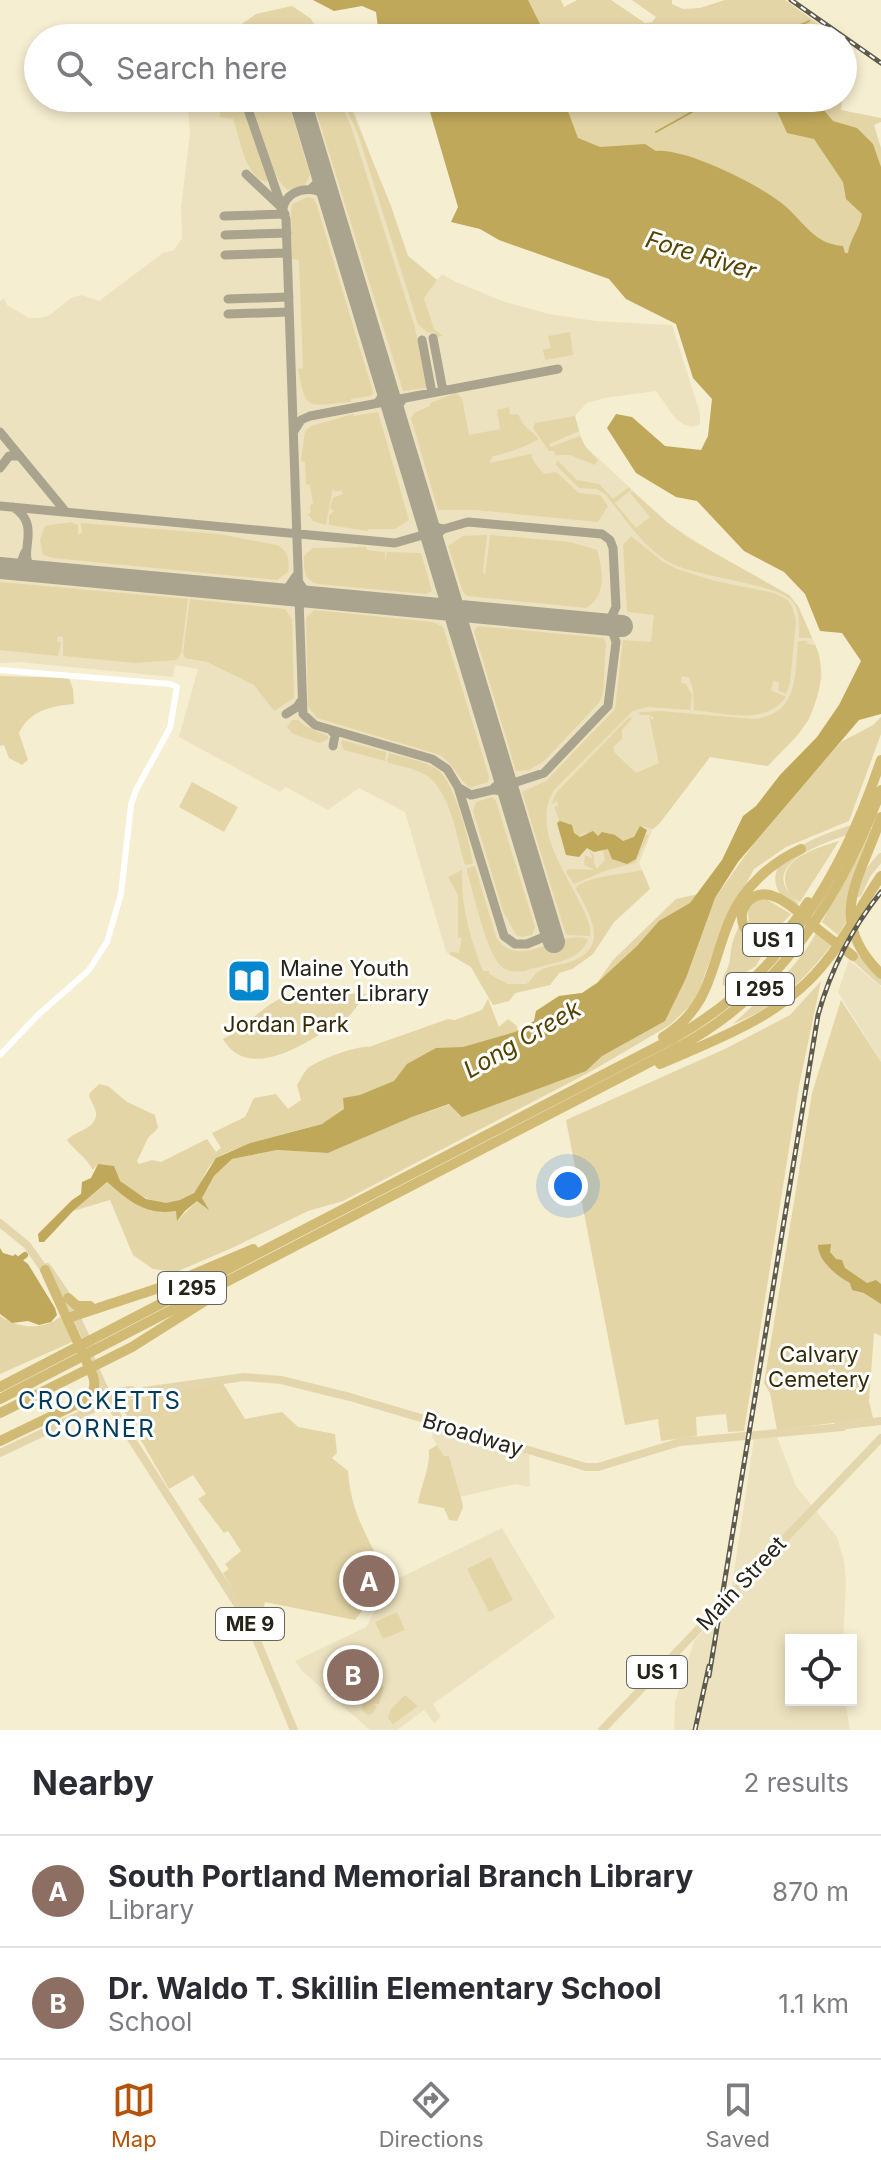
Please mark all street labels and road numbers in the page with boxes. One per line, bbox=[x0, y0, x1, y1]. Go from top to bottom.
road number: US 1 bbox=[743, 924, 803, 956]
road number: I 295 bbox=[726, 973, 794, 1005]
road number: I 295 bbox=[158, 1272, 226, 1304]
street label: Broadway bbox=[419, 1406, 527, 1462]
street label: Main Street bbox=[691, 1531, 791, 1635]
road number: ME 9 bbox=[216, 1608, 284, 1640]
road number: US 1 bbox=[627, 1656, 687, 1688]

